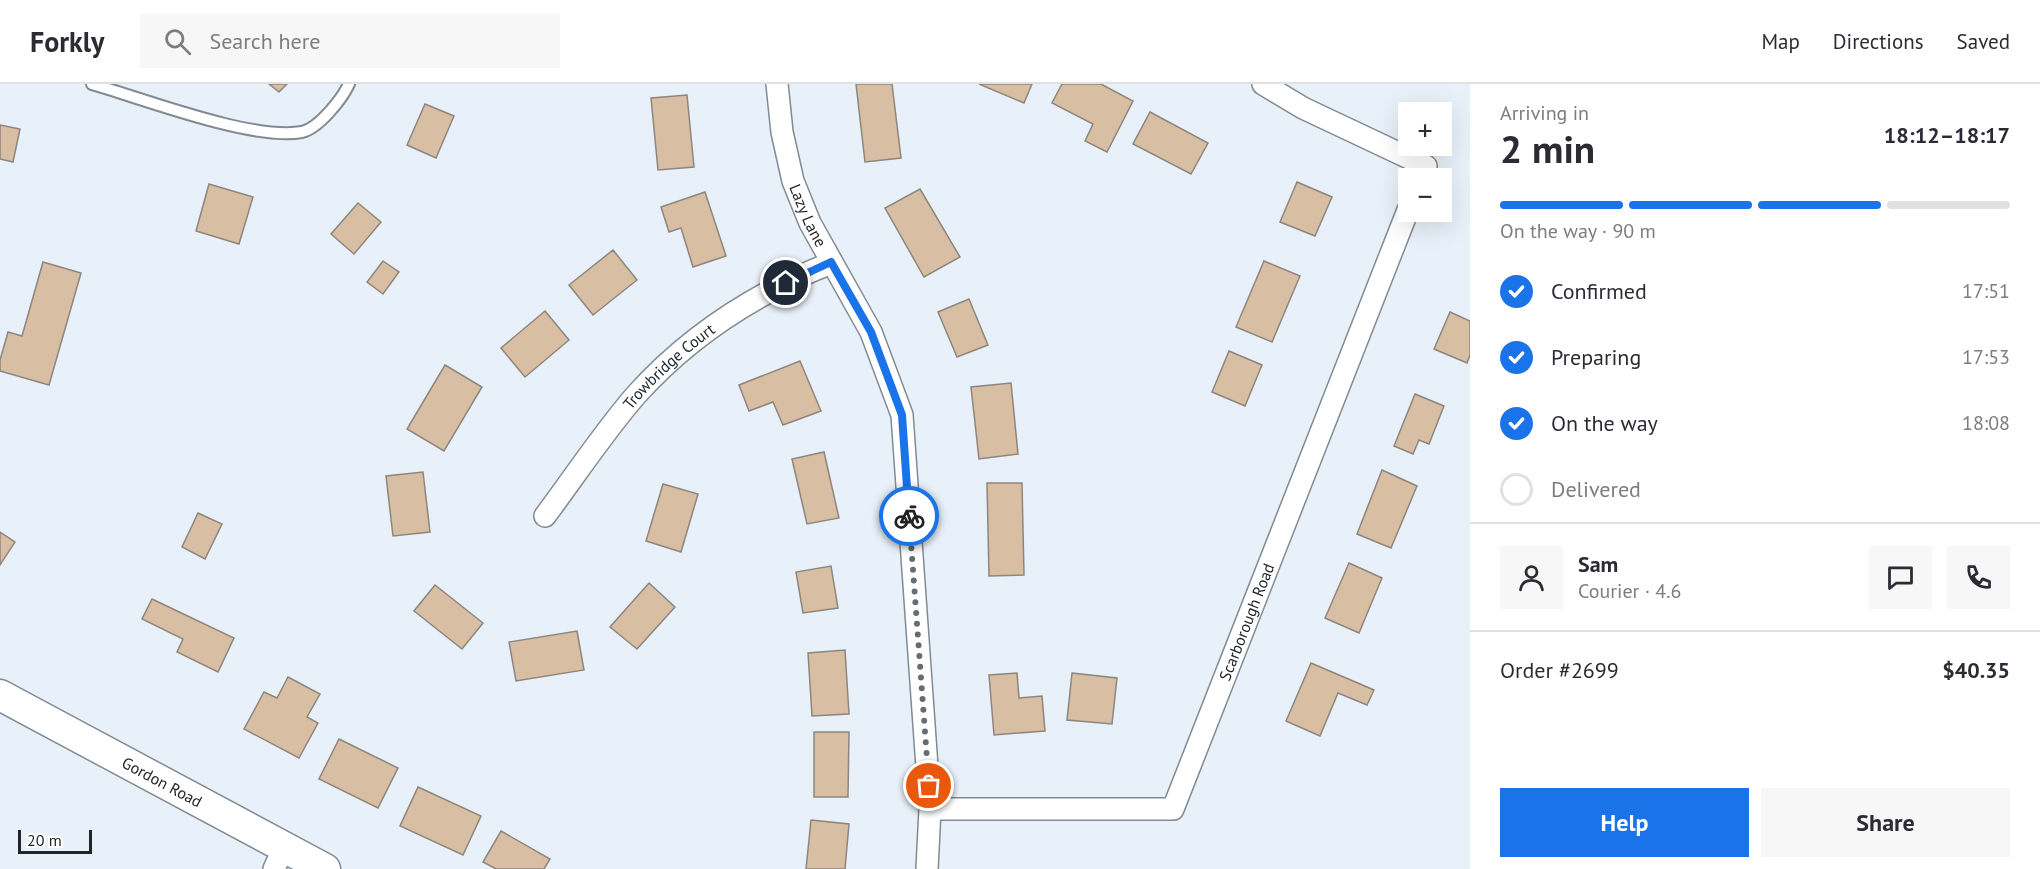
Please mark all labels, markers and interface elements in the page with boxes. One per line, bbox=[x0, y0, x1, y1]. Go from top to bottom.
search box bbox=[140, 14, 560, 68]
text: Forkly bbox=[30, 23, 104, 60]
icon: search bbox=[161, 25, 194, 58]
text: Search here bbox=[209, 27, 320, 55]
text: Map bbox=[1761, 28, 1800, 55]
text: Directions bbox=[1833, 28, 1924, 55]
text: Saved bbox=[1957, 28, 2010, 55]
text: Arriving in bbox=[1500, 100, 1589, 126]
map controls bbox=[1398, 102, 1452, 222]
button: + bbox=[1398, 102, 1452, 156]
text: 18:12–18:17 bbox=[1884, 121, 2010, 149]
text: 2 min bbox=[1500, 123, 1595, 174]
button: − bbox=[1398, 168, 1452, 222]
street label: Lazy Lane bbox=[785, 181, 831, 250]
text: On the way · 90 m bbox=[1500, 218, 1656, 244]
pin bbox=[760, 257, 811, 308]
icon: home bbox=[769, 266, 802, 299]
icon: check bbox=[1500, 275, 1533, 308]
text: Confirmed bbox=[1551, 277, 1647, 305]
text: 17:51 bbox=[1962, 278, 2010, 304]
street label: Trowbridge Court bbox=[618, 319, 719, 413]
icon: check bbox=[1500, 341, 1533, 374]
text: Preparing bbox=[1551, 343, 1641, 371]
text: 17:53 bbox=[1962, 344, 2010, 370]
icon: check bbox=[1500, 407, 1533, 440]
text: On the way bbox=[1551, 409, 1658, 437]
text: 18:08 bbox=[1962, 410, 2010, 436]
text: Delivered bbox=[1551, 475, 1641, 503]
courier bbox=[879, 486, 939, 546]
icon: bike bbox=[893, 500, 926, 533]
button: person bbox=[1500, 546, 1563, 609]
button: chat bbox=[1869, 546, 1932, 609]
button: phone bbox=[1947, 546, 2010, 609]
text: Sam bbox=[1578, 550, 1618, 578]
street label: Scarborough Road bbox=[1214, 560, 1278, 683]
text: Courier · 4.6 bbox=[1578, 578, 1681, 604]
text: Order #2699 bbox=[1500, 656, 1619, 684]
text: $40.35 bbox=[1942, 656, 2010, 684]
street label: Gordon Road bbox=[119, 752, 206, 811]
pin bbox=[903, 760, 954, 811]
icon: bag bbox=[912, 769, 945, 802]
button: Help bbox=[1500, 788, 1749, 857]
button: Share bbox=[1761, 788, 2010, 857]
scale bar bbox=[18, 827, 92, 854]
text: 20 m bbox=[27, 830, 62, 850]

